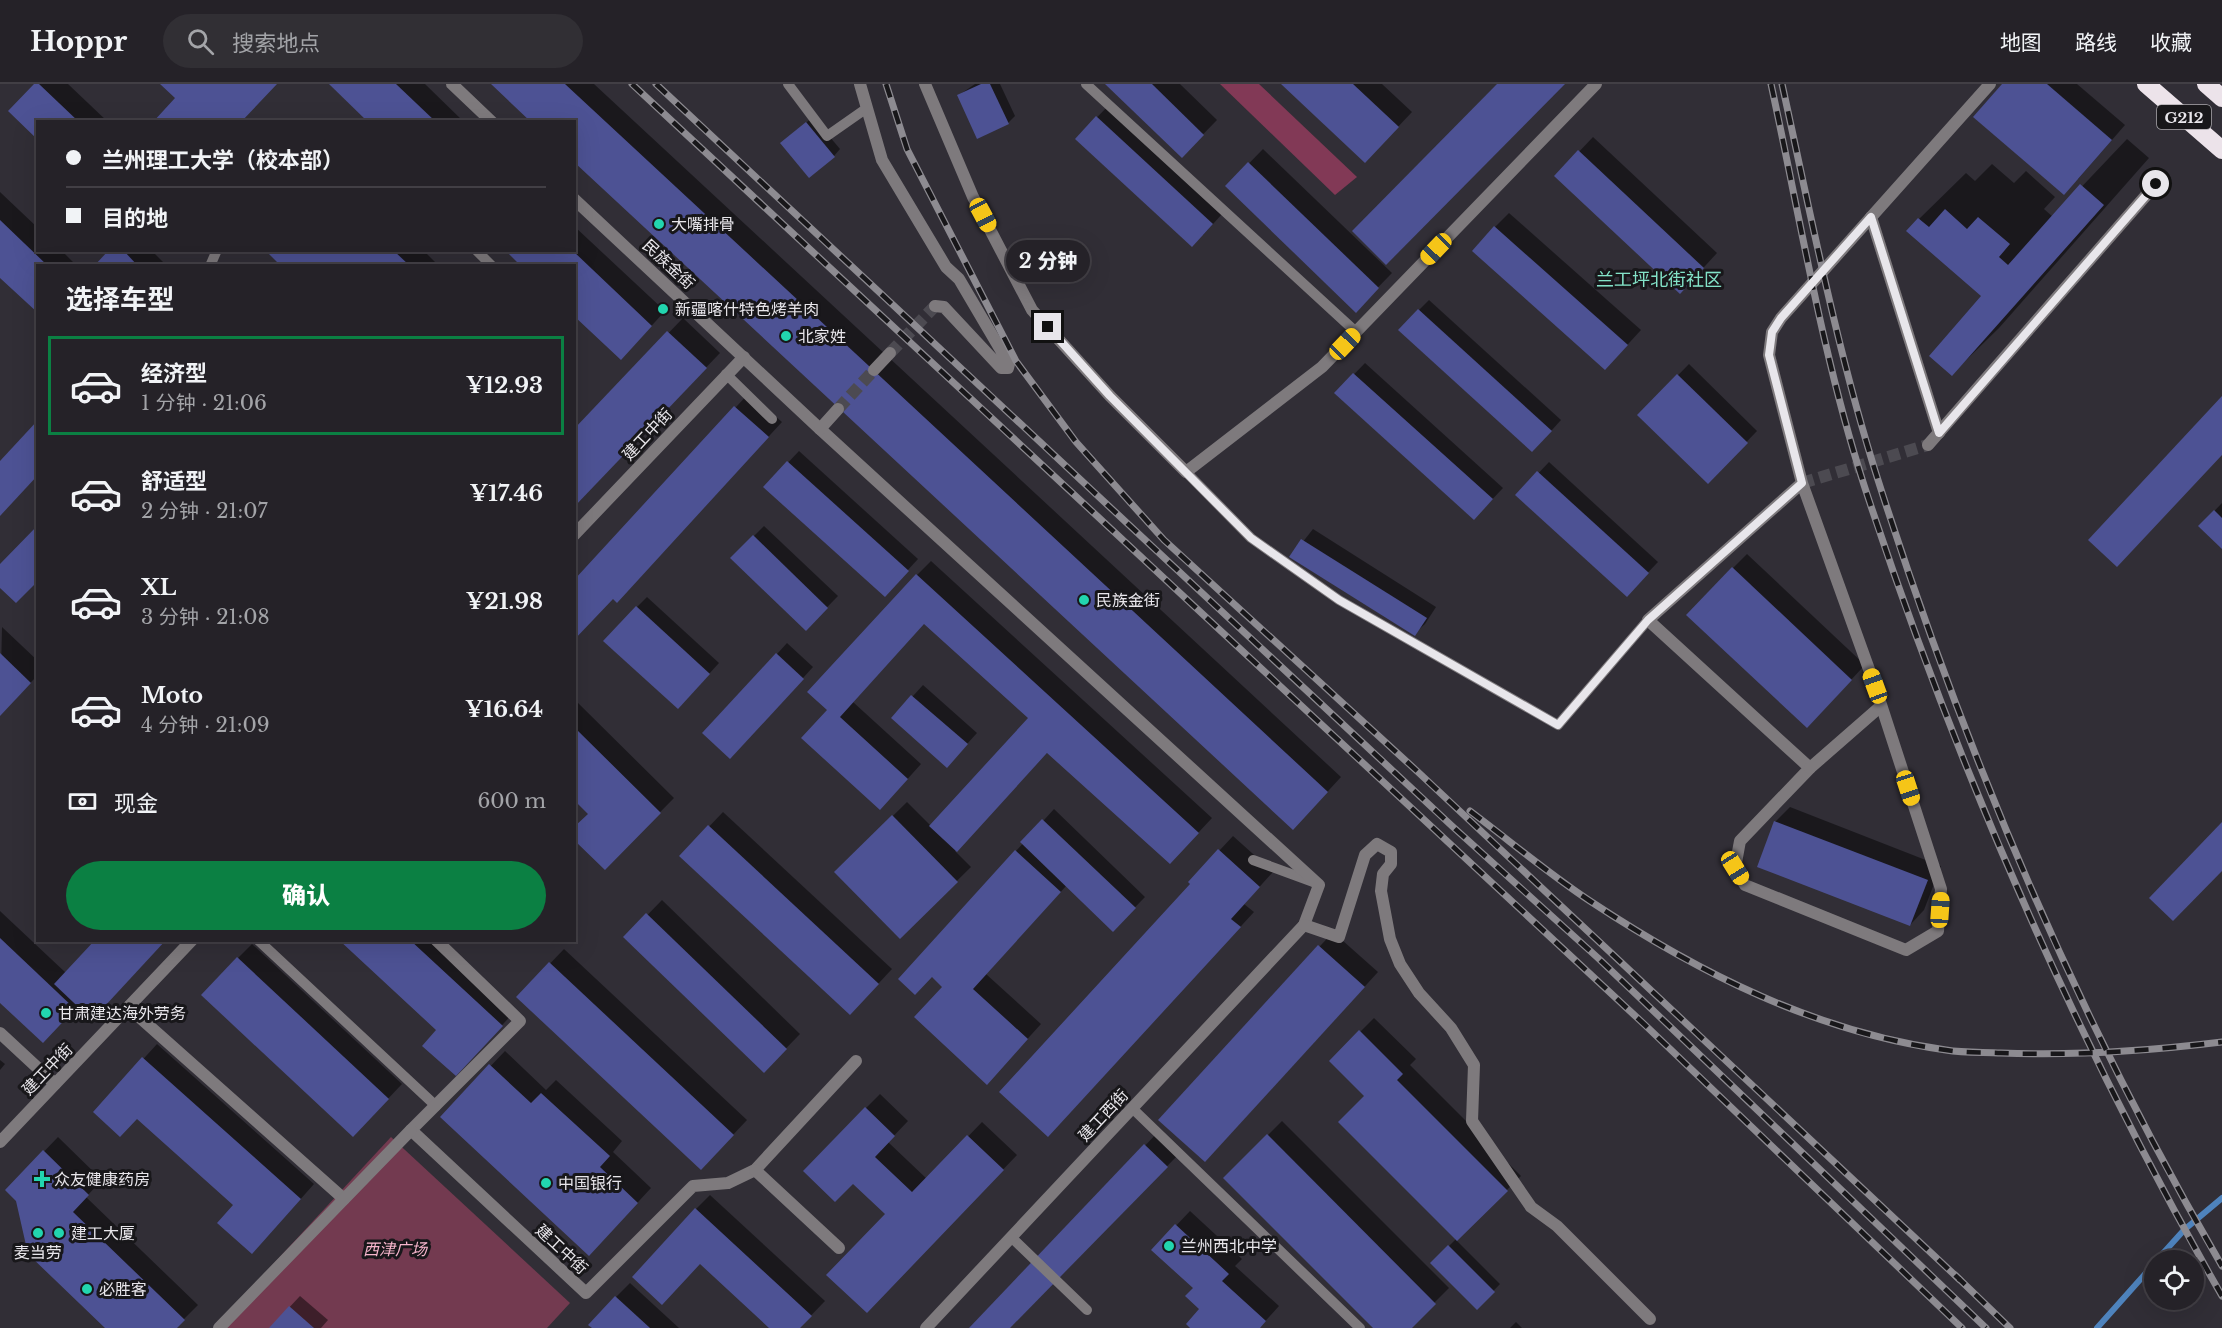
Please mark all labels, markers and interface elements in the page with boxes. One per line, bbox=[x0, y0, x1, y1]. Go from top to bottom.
search box bbox=[163, 14, 583, 68]
text: Hoppr bbox=[30, 24, 127, 59]
icon: search bbox=[184, 25, 217, 58]
text: 搜索地点 bbox=[232, 30, 320, 57]
text: 地图 bbox=[2000, 30, 2042, 56]
text: 路线 bbox=[2075, 30, 2117, 56]
text: 收藏 bbox=[2150, 30, 2192, 56]
road number: G212 bbox=[2157, 105, 2211, 129]
text: 兰州理工大学（校本部） bbox=[102, 147, 344, 174]
route start bbox=[2142, 170, 2169, 197]
car bbox=[967, 195, 999, 235]
text: 目的地 bbox=[102, 205, 168, 232]
place label: 大嘴排骨 bbox=[671, 214, 735, 234]
marker: 大嘴排骨 bbox=[652, 217, 666, 231]
car bbox=[1417, 230, 1455, 268]
street label: 民族金街 bbox=[639, 235, 699, 293]
callout: 2 分钟 bbox=[1006, 240, 1090, 282]
text: 2 分钟 bbox=[1019, 249, 1077, 273]
district label: 兰工坪北街社区 bbox=[1596, 269, 1722, 291]
text: 选择车型 bbox=[66, 283, 174, 316]
place label: 新疆喀什特色烤羊肉 bbox=[675, 299, 819, 319]
marker: 新疆喀什特色烤羊肉 bbox=[656, 302, 670, 316]
route end bbox=[1034, 313, 1061, 340]
car bbox=[1326, 325, 1364, 363]
place label: 北家姓 bbox=[798, 326, 846, 346]
marker: 北家姓 bbox=[779, 329, 793, 343]
icon: car bbox=[69, 359, 123, 413]
text: 经济型 bbox=[141, 360, 207, 387]
text: ¥12.93 bbox=[466, 372, 543, 399]
text: 1 分钟 · 21:06 bbox=[141, 391, 267, 415]
street label: 建工中街 bbox=[618, 404, 676, 464]
icon: car bbox=[69, 467, 123, 521]
text: 舒适型 bbox=[141, 468, 207, 495]
text: ¥17.46 bbox=[469, 480, 543, 507]
text: 2 分钟 · 21:07 bbox=[141, 499, 268, 523]
text: XL bbox=[141, 574, 176, 601]
icon: car bbox=[69, 575, 123, 629]
text: ¥21.98 bbox=[466, 588, 543, 615]
place label: 民族金街 bbox=[1096, 590, 1160, 610]
marker: 民族金街 bbox=[1077, 593, 1091, 607]
text: 3 分钟 · 21:08 bbox=[141, 605, 270, 629]
car bbox=[1860, 666, 1890, 706]
text: Moto bbox=[141, 682, 203, 709]
icon: car bbox=[69, 683, 123, 737]
text: ¥16.64 bbox=[465, 696, 543, 723]
text: 4 分钟 · 21:09 bbox=[141, 713, 270, 737]
car bbox=[1894, 768, 1922, 808]
icon: cash bbox=[66, 785, 99, 818]
text: 600 m bbox=[477, 789, 546, 813]
text: 现金 bbox=[114, 790, 158, 817]
car bbox=[1718, 848, 1752, 888]
button: 确认 bbox=[66, 861, 546, 930]
car bbox=[1930, 891, 1950, 929]
place label: 甘肃建达海外劳务 bbox=[58, 1003, 186, 1023]
marker: 甘肃建达海外劳务 bbox=[39, 1006, 53, 1020]
street label: 建工中街 bbox=[18, 1039, 76, 1099]
street label: 建工西街 bbox=[1074, 1085, 1132, 1145]
place label: 众友健康药房 bbox=[54, 1169, 150, 1189]
marker: 众友健康药房 bbox=[35, 1172, 49, 1186]
place label: 中国银行 bbox=[558, 1173, 622, 1193]
marker: 中国银行 bbox=[539, 1176, 553, 1190]
street label: 建工中街 bbox=[532, 1220, 592, 1278]
place label: 建工大厦 bbox=[71, 1223, 135, 1243]
marker: 麦当劳 bbox=[31, 1226, 45, 1240]
marker: 建工大厦 bbox=[52, 1226, 66, 1240]
place label: 兰州西北中学 bbox=[1181, 1236, 1277, 1256]
park label: 西津广场 bbox=[363, 1239, 429, 1259]
marker: 兰州西北中学 bbox=[1162, 1239, 1176, 1253]
place label: 麦当劳 bbox=[14, 1242, 62, 1262]
map controls bbox=[2144, 1250, 2204, 1310]
button: locate bbox=[2144, 1250, 2204, 1310]
place label: 必胜客 bbox=[99, 1279, 147, 1299]
marker: 必胜客 bbox=[80, 1282, 94, 1296]

